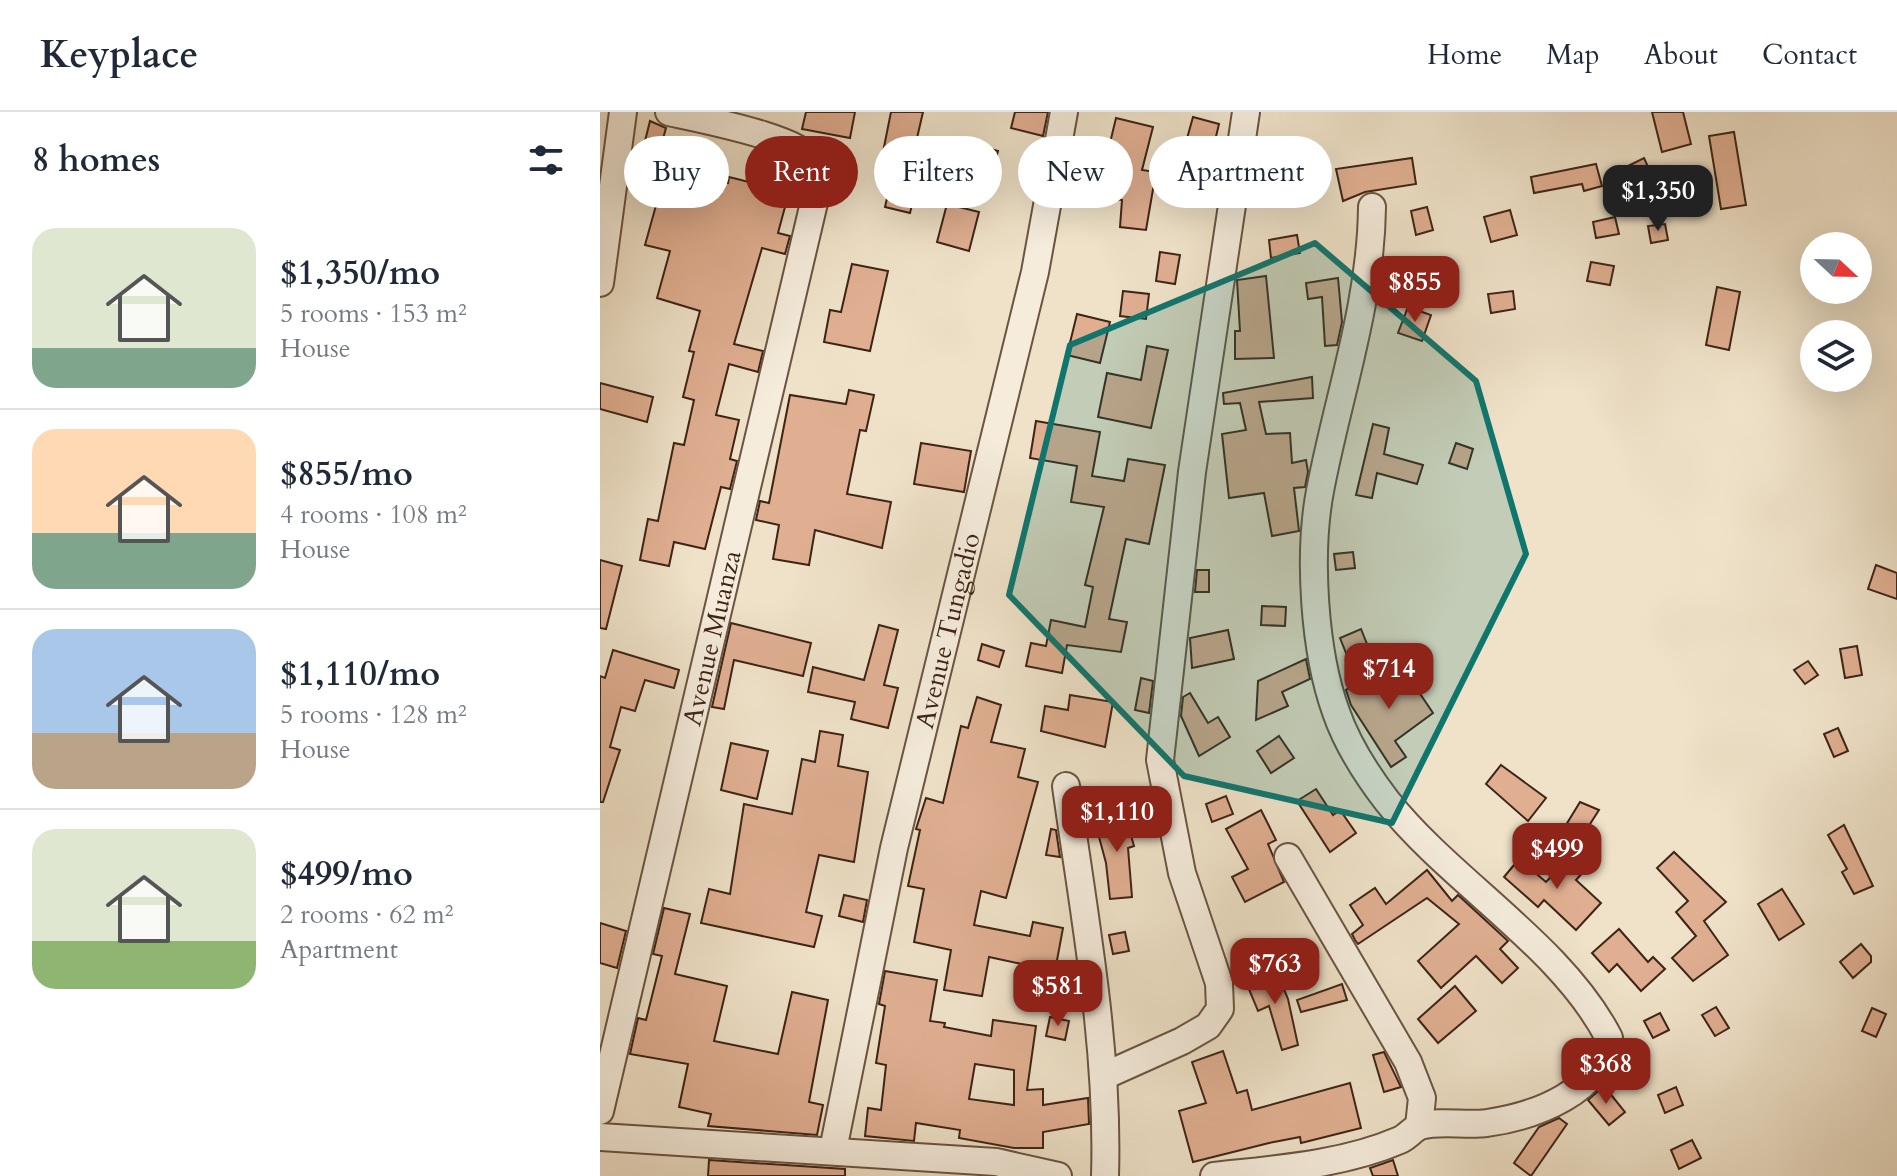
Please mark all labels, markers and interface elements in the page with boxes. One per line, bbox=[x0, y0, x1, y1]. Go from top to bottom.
text: Keyplace bbox=[40, 29, 198, 81]
text: Home bbox=[1427, 36, 1502, 74]
text: Map bbox=[1546, 36, 1600, 74]
text: About bbox=[1644, 36, 1718, 74]
text: Contact bbox=[1762, 36, 1857, 74]
chip: Buy bbox=[624, 136, 729, 208]
chip: Rent bbox=[745, 136, 858, 208]
chip: Filters bbox=[874, 136, 1002, 208]
chip: New bbox=[1018, 136, 1133, 208]
chip: Apartment bbox=[1149, 136, 1332, 208]
text: 8 homes bbox=[32, 137, 160, 183]
icon: filters bbox=[524, 138, 568, 182]
pin: $1,350 bbox=[1593, 165, 1723, 233]
text: $1,350 bbox=[1621, 173, 1695, 208]
north arrow bbox=[1800, 232, 1872, 304]
map controls bbox=[1800, 232, 1872, 392]
text: $1,350/mo bbox=[280, 250, 440, 296]
pin: $855 bbox=[1368, 256, 1462, 324]
icon: home bbox=[96, 260, 192, 356]
text: $855 bbox=[1388, 264, 1442, 299]
text: 5 rooms · 153 m² bbox=[280, 296, 467, 331]
button: layers bbox=[1800, 320, 1872, 392]
text: House bbox=[280, 331, 351, 366]
text: $855/mo bbox=[280, 451, 413, 497]
icon: home bbox=[96, 461, 192, 557]
text: 4 rooms · 108 m² bbox=[280, 497, 467, 532]
street label: Avenue Tungadio bbox=[906, 529, 988, 732]
text: House bbox=[280, 532, 351, 567]
street label: Avenue Muanza bbox=[674, 547, 749, 729]
pin: $714 bbox=[1342, 643, 1436, 711]
text: $1,110/mo bbox=[280, 651, 440, 697]
text: $714 bbox=[1362, 651, 1416, 686]
icon: home bbox=[96, 661, 192, 757]
text: 5 rooms · 128 m² bbox=[280, 697, 467, 732]
text: House bbox=[280, 732, 351, 767]
pin: $1,110 bbox=[1052, 786, 1182, 854]
text: $1,110 bbox=[1080, 794, 1154, 829]
pin: $499 bbox=[1510, 823, 1604, 891]
text: $499 bbox=[1530, 831, 1584, 866]
text: $499/mo bbox=[280, 851, 413, 897]
icon: home bbox=[96, 861, 192, 957]
text: 2 rooms · 62 m² bbox=[280, 897, 453, 932]
text: Apartment bbox=[280, 932, 398, 967]
pin: $763 bbox=[1228, 938, 1322, 1006]
text: $763 bbox=[1248, 946, 1302, 981]
pin: $581 bbox=[1011, 960, 1105, 1028]
text: $581 bbox=[1031, 968, 1085, 1003]
pin: $368 bbox=[1559, 1038, 1653, 1106]
text: $368 bbox=[1579, 1046, 1633, 1081]

